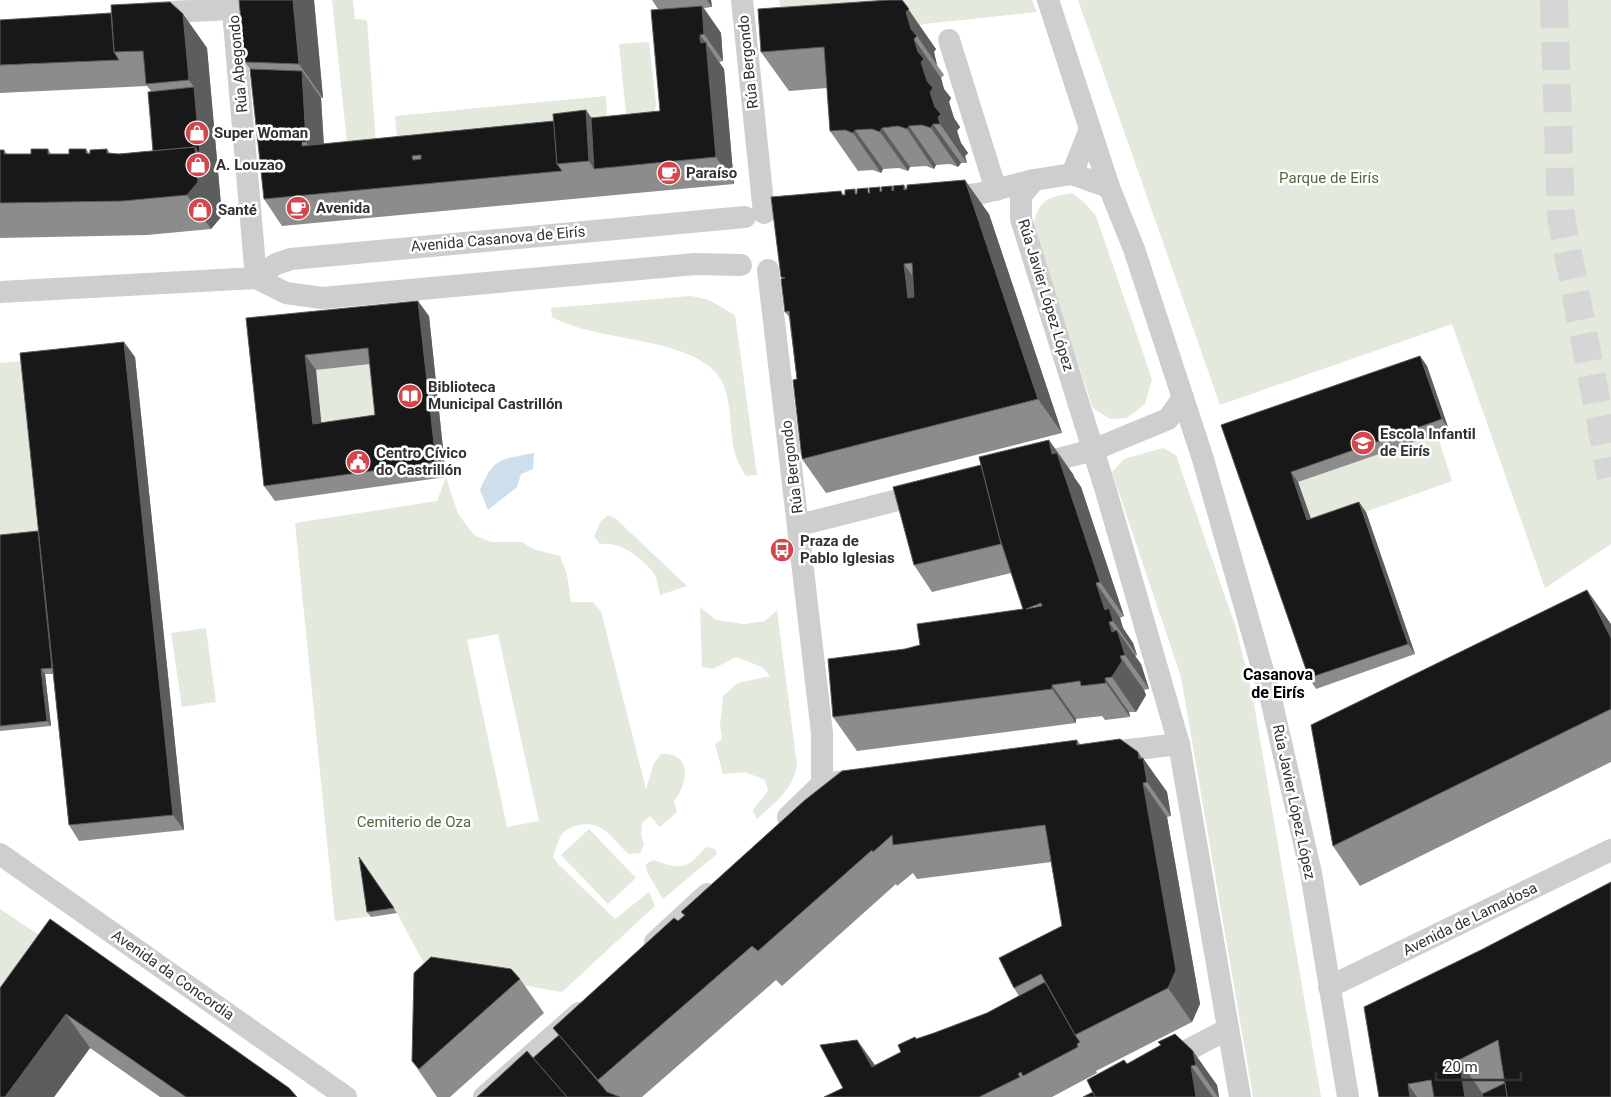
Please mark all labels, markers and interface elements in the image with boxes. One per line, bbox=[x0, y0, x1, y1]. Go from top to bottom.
street label: Rúa Abegondo bbox=[225, 14, 251, 114]
street label: Rúa Bergondo bbox=[734, 14, 762, 110]
shop icon: Super Woman bbox=[184, 120, 210, 146]
place label: Super Woman bbox=[214, 124, 308, 142]
shop icon: A. Louzao bbox=[185, 152, 211, 178]
place label: A. Louzao bbox=[216, 156, 283, 174]
cafe icon: Paraíso bbox=[656, 160, 682, 186]
place label: Paraíso bbox=[686, 164, 737, 182]
park label: Parque de Eirís bbox=[1279, 169, 1379, 187]
cafe icon: Avenida bbox=[285, 195, 311, 221]
shop icon: Santé bbox=[187, 197, 213, 223]
place label: Avenida bbox=[316, 199, 370, 217]
place label: Santé bbox=[218, 201, 257, 219]
street label: Rúa Javier López López bbox=[1014, 217, 1078, 373]
street label: Avenida Casanova de Eirís bbox=[410, 222, 586, 256]
place label: Biblioteca Municipal Castrillón bbox=[428, 378, 563, 413]
library icon: Biblioteca Municipal Castrillón bbox=[397, 383, 423, 409]
street label: Rúa Bergondo bbox=[777, 419, 807, 515]
place label: Escola Infantil de Eirís bbox=[1380, 425, 1476, 460]
school or university icon: Escola Infantil de Eirís bbox=[1350, 430, 1376, 456]
place label: Centro Cívico do Castrillón bbox=[376, 444, 467, 479]
public building icon: Centro Cívico do Castrillón bbox=[345, 449, 371, 475]
place label: Praza de Pablo Iglesias bbox=[800, 532, 895, 567]
bus stop icon: Praza de Pablo Iglesias bbox=[769, 537, 795, 563]
district label: Casanova de Eirís bbox=[1243, 665, 1314, 702]
street label: Rúa Javier López López bbox=[1269, 723, 1319, 881]
park label: Cemiterio de Oza bbox=[357, 813, 471, 831]
street label: Avenida de Lamadosa bbox=[1400, 879, 1540, 959]
street label: Avenida da Concordia bbox=[108, 926, 238, 1024]
scale bar bbox=[1436, 1050, 1521, 1082]
text: 20 m bbox=[1444, 1058, 1478, 1076]

